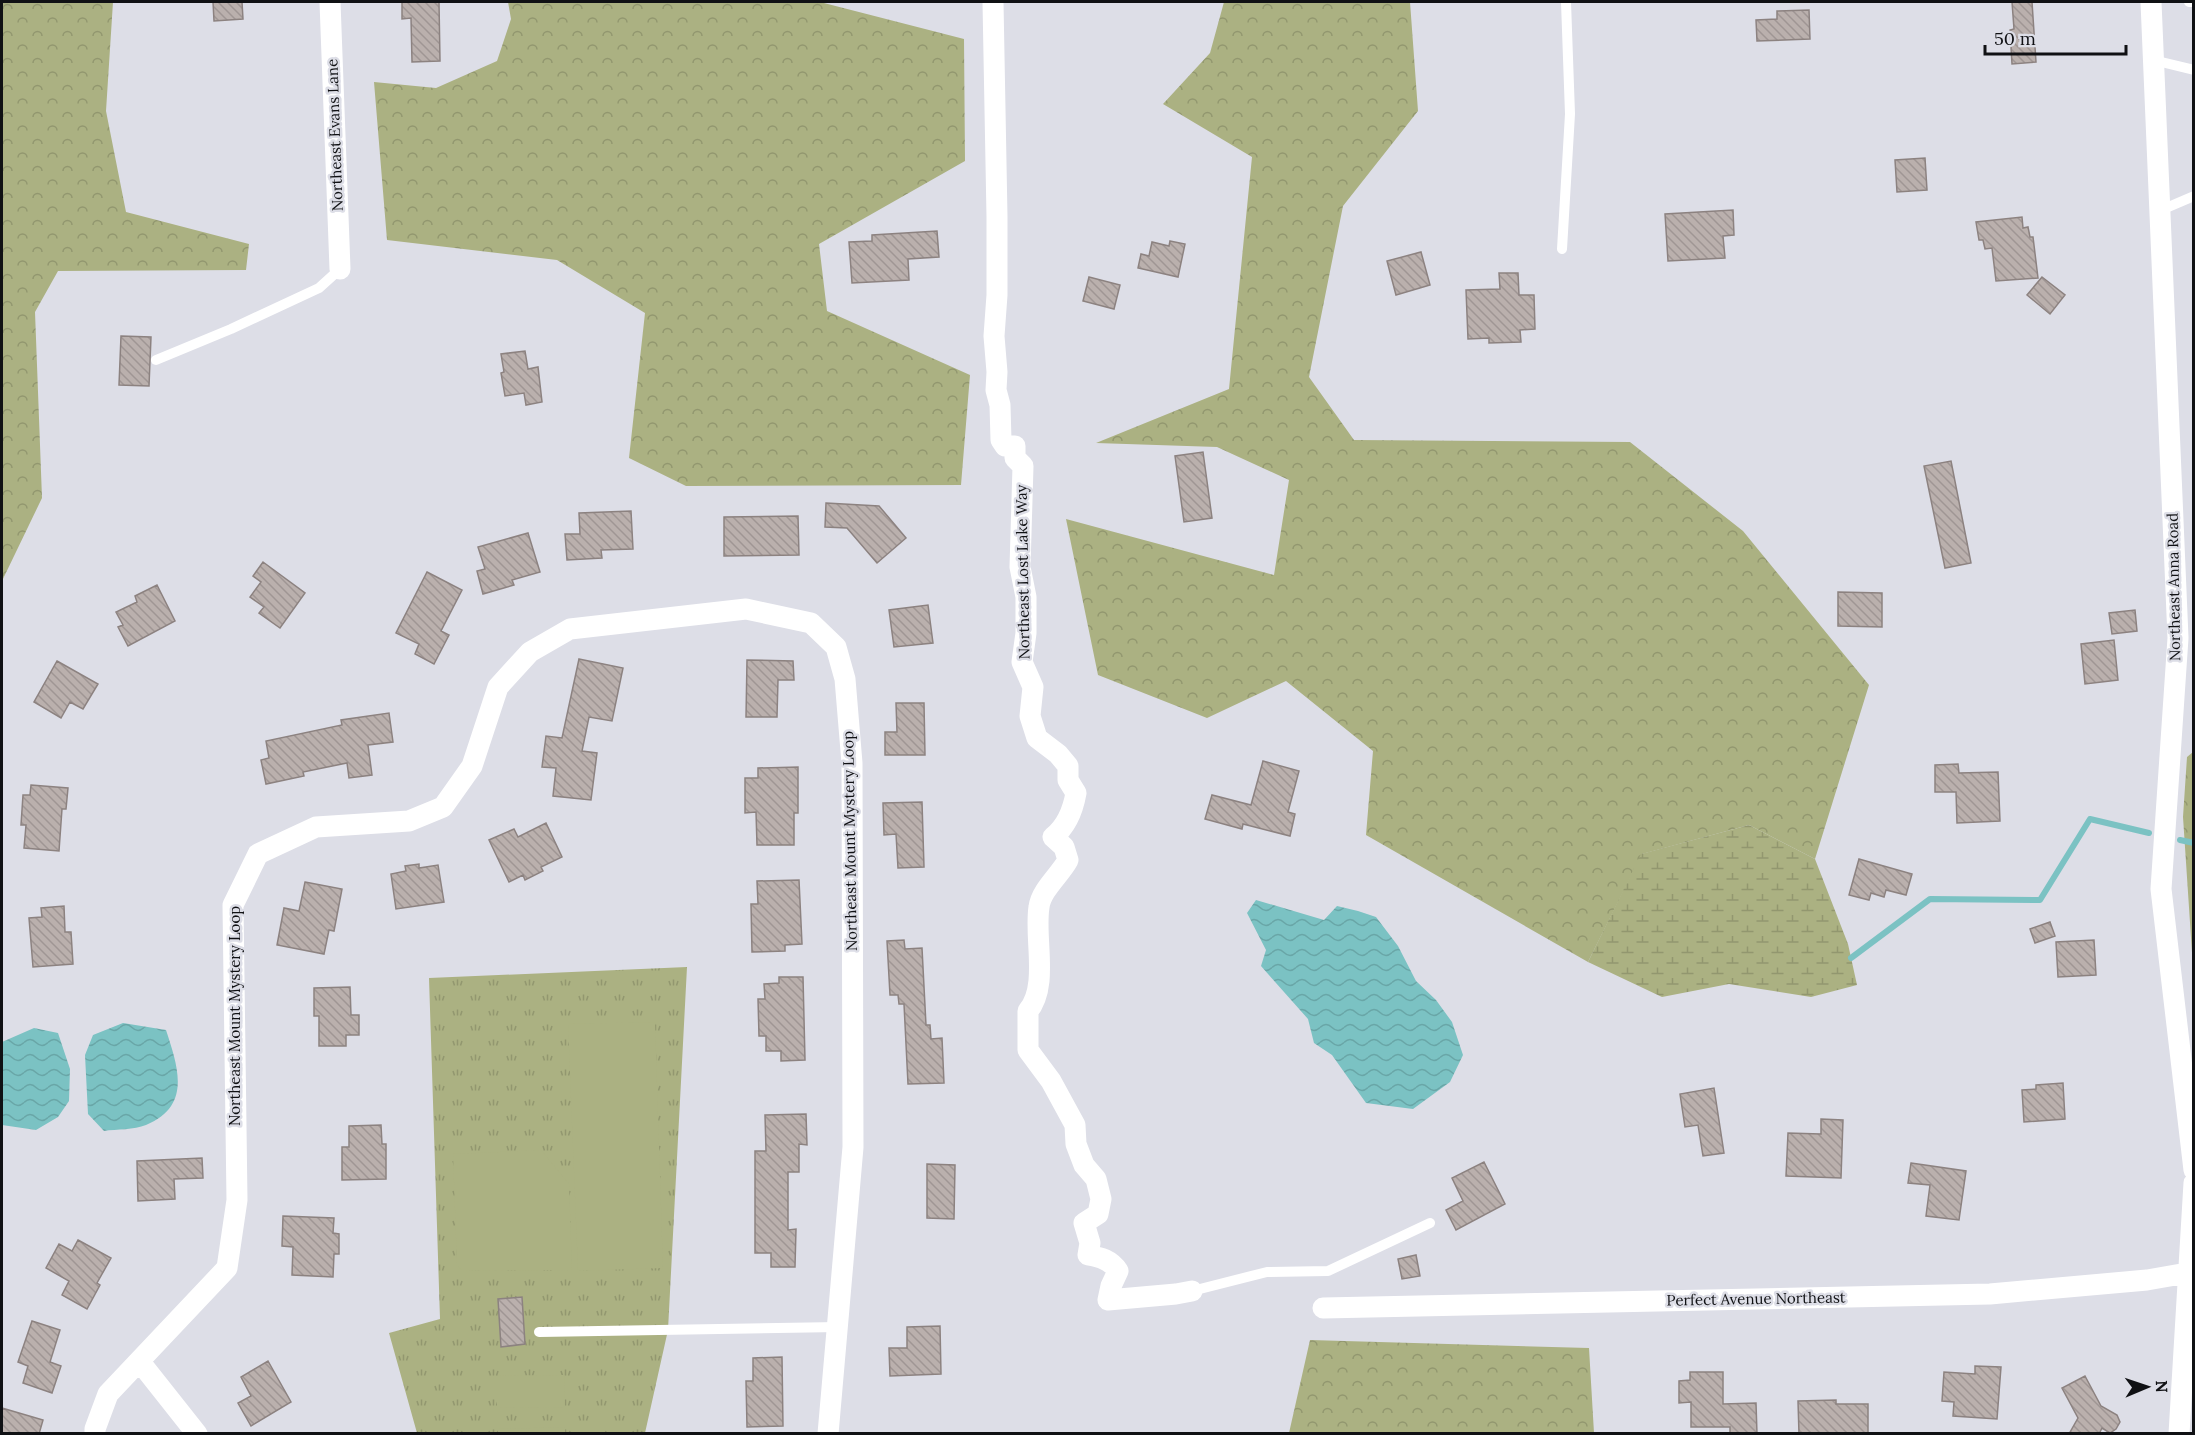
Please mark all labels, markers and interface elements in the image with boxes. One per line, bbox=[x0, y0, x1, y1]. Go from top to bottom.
scale bar bbox=[1985, 18, 2126, 56]
text: 50 m bbox=[1994, 27, 2036, 50]
street label: Northeast Evans Lane bbox=[322, 59, 347, 211]
street label: Northeast Lost Lake Way bbox=[1011, 484, 1034, 660]
street label: Northeast Anna Road bbox=[2163, 513, 2184, 661]
street label: Northeast Mount Mystery Loop bbox=[838, 731, 861, 951]
street label: Northeast Mount Mystery Loop bbox=[225, 906, 244, 1126]
street label: Perfect Avenue Northeast bbox=[1666, 1287, 1846, 1310]
north arrow bbox=[2117, 1357, 2177, 1417]
text: N bbox=[2152, 1380, 2172, 1393]

